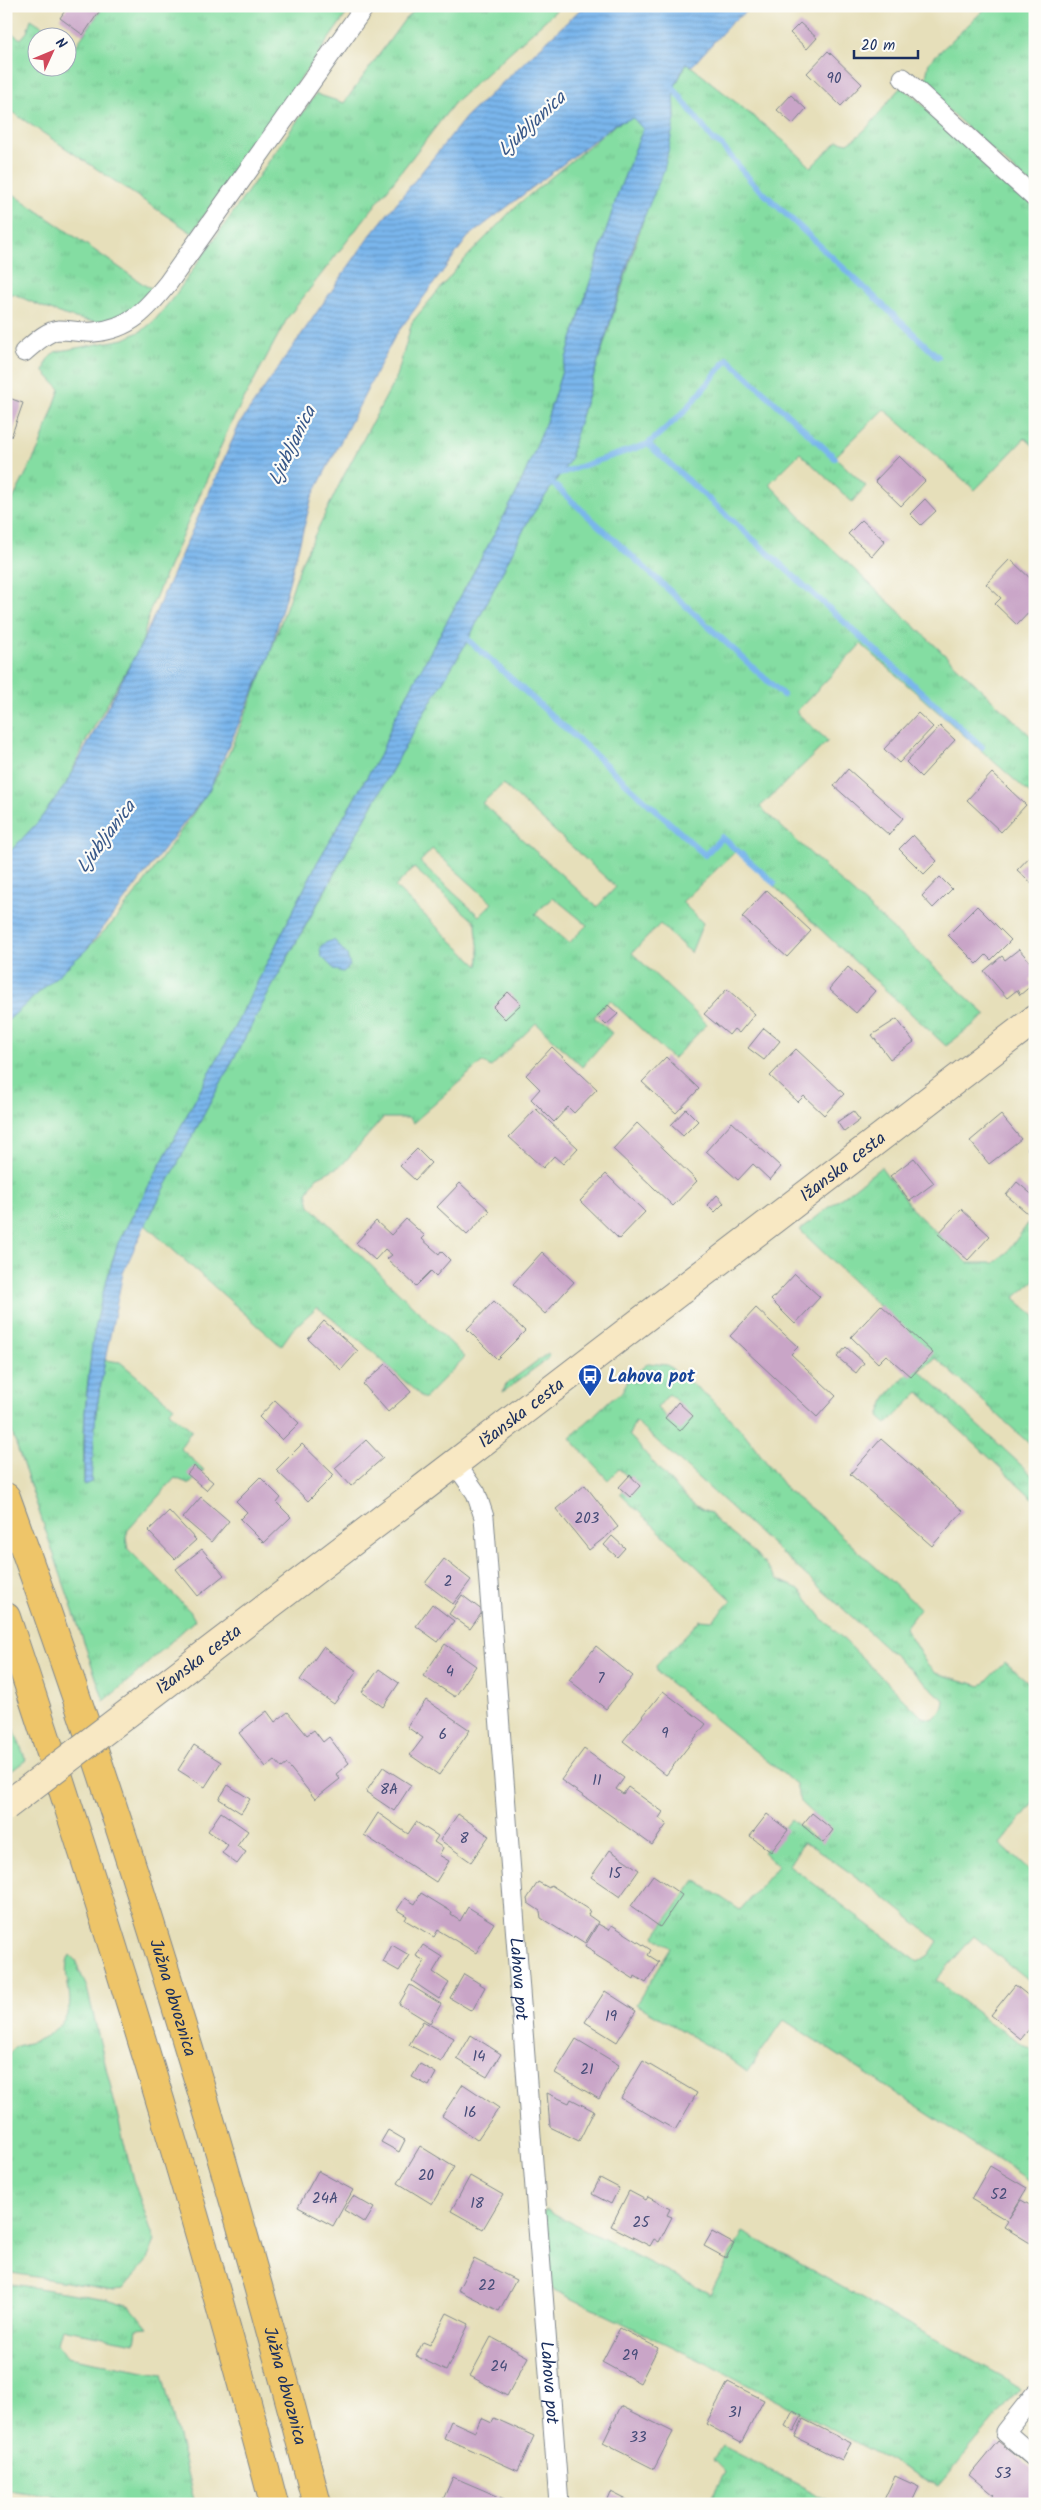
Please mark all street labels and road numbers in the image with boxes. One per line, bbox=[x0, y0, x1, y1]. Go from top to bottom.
street label: Ižanska cesta bbox=[794, 1125, 893, 1210]
street label: Ižanska cesta bbox=[473, 1371, 571, 1457]
street label: Ižanska cesta bbox=[150, 1618, 249, 1703]
street label: Južna obvoznica bbox=[140, 1936, 204, 2061]
street label: Lahova pot bbox=[500, 1936, 535, 2022]
street label: Južna obvoznica bbox=[254, 2324, 314, 2449]
street label: Lahova pot bbox=[531, 2340, 566, 2426]

